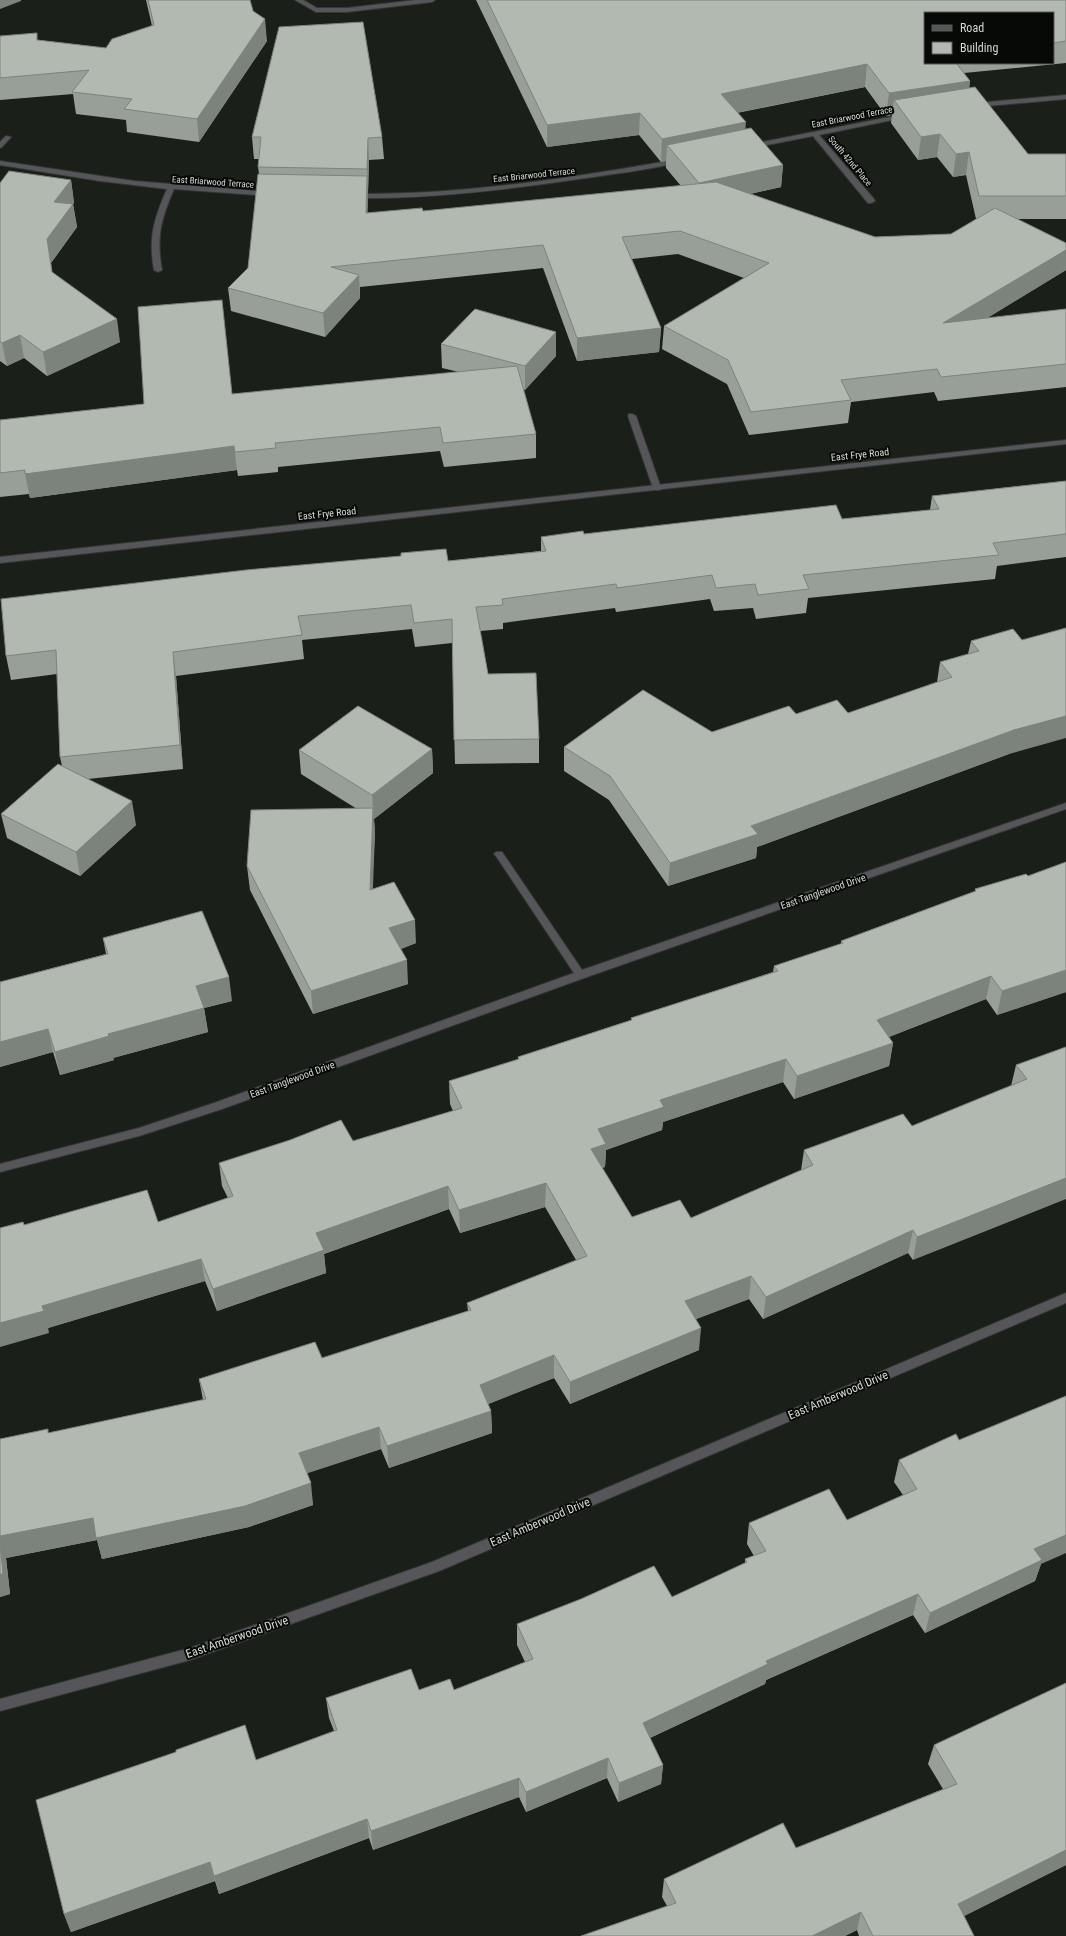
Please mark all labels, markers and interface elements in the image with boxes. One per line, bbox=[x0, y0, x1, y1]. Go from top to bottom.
legend bbox=[924, 12, 1054, 64]
text: Road bbox=[960, 21, 984, 35]
text: Building bbox=[960, 41, 998, 55]
street label: East Briarwood Terrace bbox=[811, 104, 893, 130]
street label: South 42nd Place bbox=[826, 134, 874, 188]
street label: East Briarwood Terrace bbox=[493, 166, 575, 184]
street label: East Briarwood Terrace bbox=[172, 174, 254, 190]
street label: East Frye Road bbox=[830, 446, 890, 463]
street label: East Frye Road bbox=[297, 505, 357, 522]
street label: East Tanglewood Drive bbox=[779, 872, 867, 911]
street label: East Tanglewood Drive bbox=[248, 1059, 336, 1100]
street label: East Amberwood Drive bbox=[786, 1367, 890, 1422]
street label: East Amberwood Drive bbox=[488, 1494, 592, 1549]
street label: East Amberwood Drive bbox=[184, 1613, 290, 1661]

